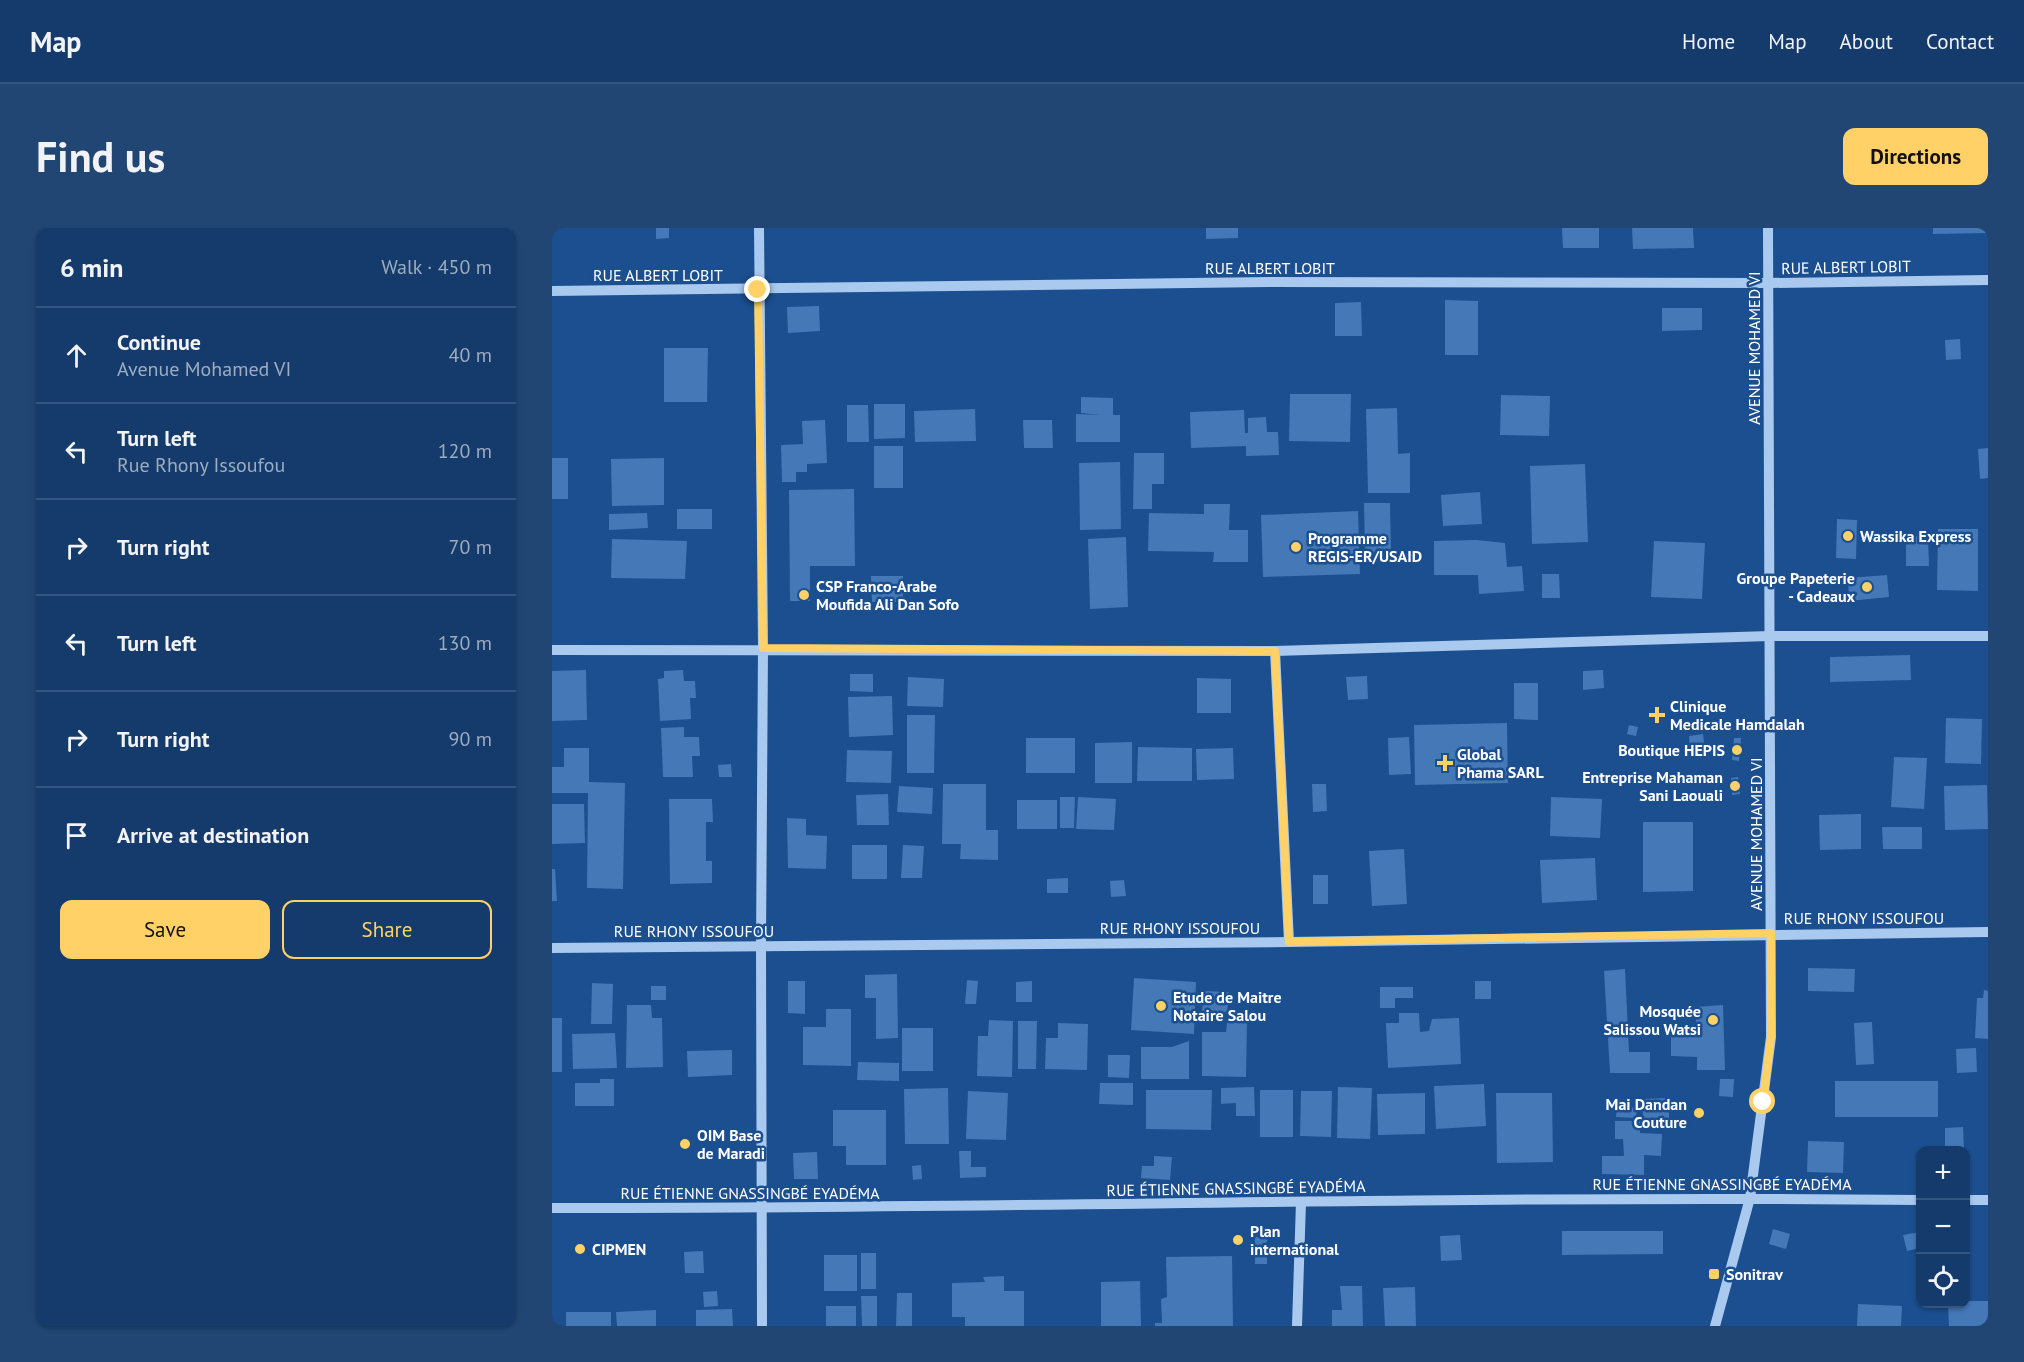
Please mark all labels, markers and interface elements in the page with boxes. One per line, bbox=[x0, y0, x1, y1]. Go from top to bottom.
text: Map bbox=[30, 23, 81, 60]
text: Home bbox=[1682, 28, 1735, 55]
text: Map bbox=[1768, 28, 1807, 55]
text: About bbox=[1840, 28, 1893, 55]
text: Contact bbox=[1926, 28, 1994, 55]
button: Directions bbox=[1843, 128, 1988, 185]
text: Find us bbox=[36, 129, 165, 184]
text: 6 min bbox=[60, 251, 123, 284]
text: Walk · 450 m bbox=[381, 254, 492, 280]
street label: RUE ALBERT LOBIT bbox=[1781, 256, 1911, 278]
street label: RUE ALBERT LOBIT bbox=[1205, 258, 1335, 278]
street label: RUE ALBERT LOBIT bbox=[593, 265, 723, 285]
street label: AVENUE MOHAMED VI bbox=[1744, 271, 1764, 425]
route end bbox=[744, 276, 770, 302]
text: Continue bbox=[117, 328, 201, 356]
icon: ahead bbox=[60, 339, 93, 372]
text: 40 m bbox=[449, 342, 492, 368]
text: Avenue Mohamed VI bbox=[117, 356, 291, 382]
text: Turn left bbox=[117, 424, 197, 452]
icon: left bbox=[60, 435, 93, 468]
text: 120 m bbox=[438, 438, 492, 464]
text: Rue Rhony Issoufou bbox=[117, 452, 285, 478]
place label: Wassika Express bbox=[1860, 526, 1971, 546]
place label: Programme REGIS-ER/USAID bbox=[1308, 528, 1422, 566]
marker: Wassika Express bbox=[1841, 529, 1855, 543]
icon: right bbox=[60, 531, 93, 564]
text: Turn right bbox=[117, 533, 209, 561]
text: 70 m bbox=[449, 534, 492, 560]
marker: Programme REGIS-ER/USAID bbox=[1289, 540, 1303, 554]
place label: Groupe Papeterie - Cadeaux bbox=[1737, 568, 1856, 606]
place label: CSP Franco-Arabe Moufida Ali Dan Sofo bbox=[816, 576, 960, 614]
marker: Groupe Papeterie - Cadeaux bbox=[1860, 580, 1874, 594]
marker: CSP Franco-Arabe Moufida Ali Dan Sofo bbox=[797, 588, 811, 602]
icon: left bbox=[60, 627, 93, 660]
text: Turn left bbox=[117, 629, 197, 657]
text: 130 m bbox=[438, 630, 492, 656]
place label: Clinique Medicale Hamdalah bbox=[1670, 696, 1805, 734]
marker: Clinique Medicale Hamdalah bbox=[1648, 706, 1666, 724]
icon: right bbox=[60, 723, 93, 756]
text: Turn right bbox=[117, 725, 209, 753]
text: 90 m bbox=[449, 726, 492, 752]
place label: Boutique HEPIS bbox=[1618, 740, 1725, 760]
marker: Boutique HEPIS bbox=[1730, 743, 1744, 757]
place label: Global Phama SARL bbox=[1457, 744, 1544, 782]
marker: Global Phama SARL bbox=[1438, 756, 1452, 770]
street label: AVENUE MOHAMED VI bbox=[1746, 757, 1766, 911]
place label: Entreprise Mahaman Sani Laouali bbox=[1582, 767, 1723, 805]
marker: Entreprise Mahaman Sani Laouali bbox=[1728, 779, 1742, 793]
icon: arrive bbox=[60, 819, 93, 852]
text: Arrive at destination bbox=[117, 821, 309, 849]
button: Save bbox=[60, 900, 270, 959]
button: Share bbox=[282, 900, 492, 959]
street label: RUE RHONY ISSOUFOU bbox=[1784, 908, 1944, 928]
street label: RUE RHONY ISSOUFOU bbox=[1100, 918, 1260, 938]
street label: RUE RHONY ISSOUFOU bbox=[614, 921, 774, 941]
place label: Etude de Maitre Notaire Salou bbox=[1173, 987, 1282, 1025]
marker: Etude de Maitre Notaire Salou bbox=[1154, 999, 1168, 1013]
place label: Mosquée Salissou Watsi bbox=[1604, 1001, 1701, 1039]
marker: Mosquée Salissou Watsi bbox=[1706, 1013, 1720, 1027]
route start bbox=[1749, 1088, 1775, 1114]
place label: Mai Dandan Couture bbox=[1606, 1094, 1687, 1132]
marker: Mai Dandan Couture bbox=[1692, 1106, 1706, 1120]
place label: OIM Base de Maradi bbox=[697, 1125, 765, 1163]
marker: OIM Base de Maradi bbox=[678, 1137, 692, 1151]
map controls bbox=[1916, 1146, 1970, 1308]
button: + bbox=[1916, 1146, 1970, 1200]
street label: RUE ÉTIENNE GNASSINGBÉ EYADÉMA bbox=[1592, 1174, 1852, 1194]
street label: RUE ÉTIENNE GNASSINGBÉ EYADÉMA bbox=[1106, 1176, 1366, 1200]
street label: RUE ÉTIENNE GNASSINGBÉ EYADÉMA bbox=[620, 1183, 880, 1203]
button: − bbox=[1916, 1200, 1970, 1254]
place label: Plan international bbox=[1250, 1221, 1339, 1259]
marker: Plan international bbox=[1231, 1233, 1245, 1247]
place label: CIPMEN bbox=[592, 1239, 646, 1259]
marker: CIPMEN bbox=[573, 1242, 587, 1256]
button: locate bbox=[1916, 1254, 1970, 1308]
place label: Sonitrav bbox=[1726, 1264, 1783, 1284]
marker: Sonitrav bbox=[1707, 1267, 1721, 1281]

